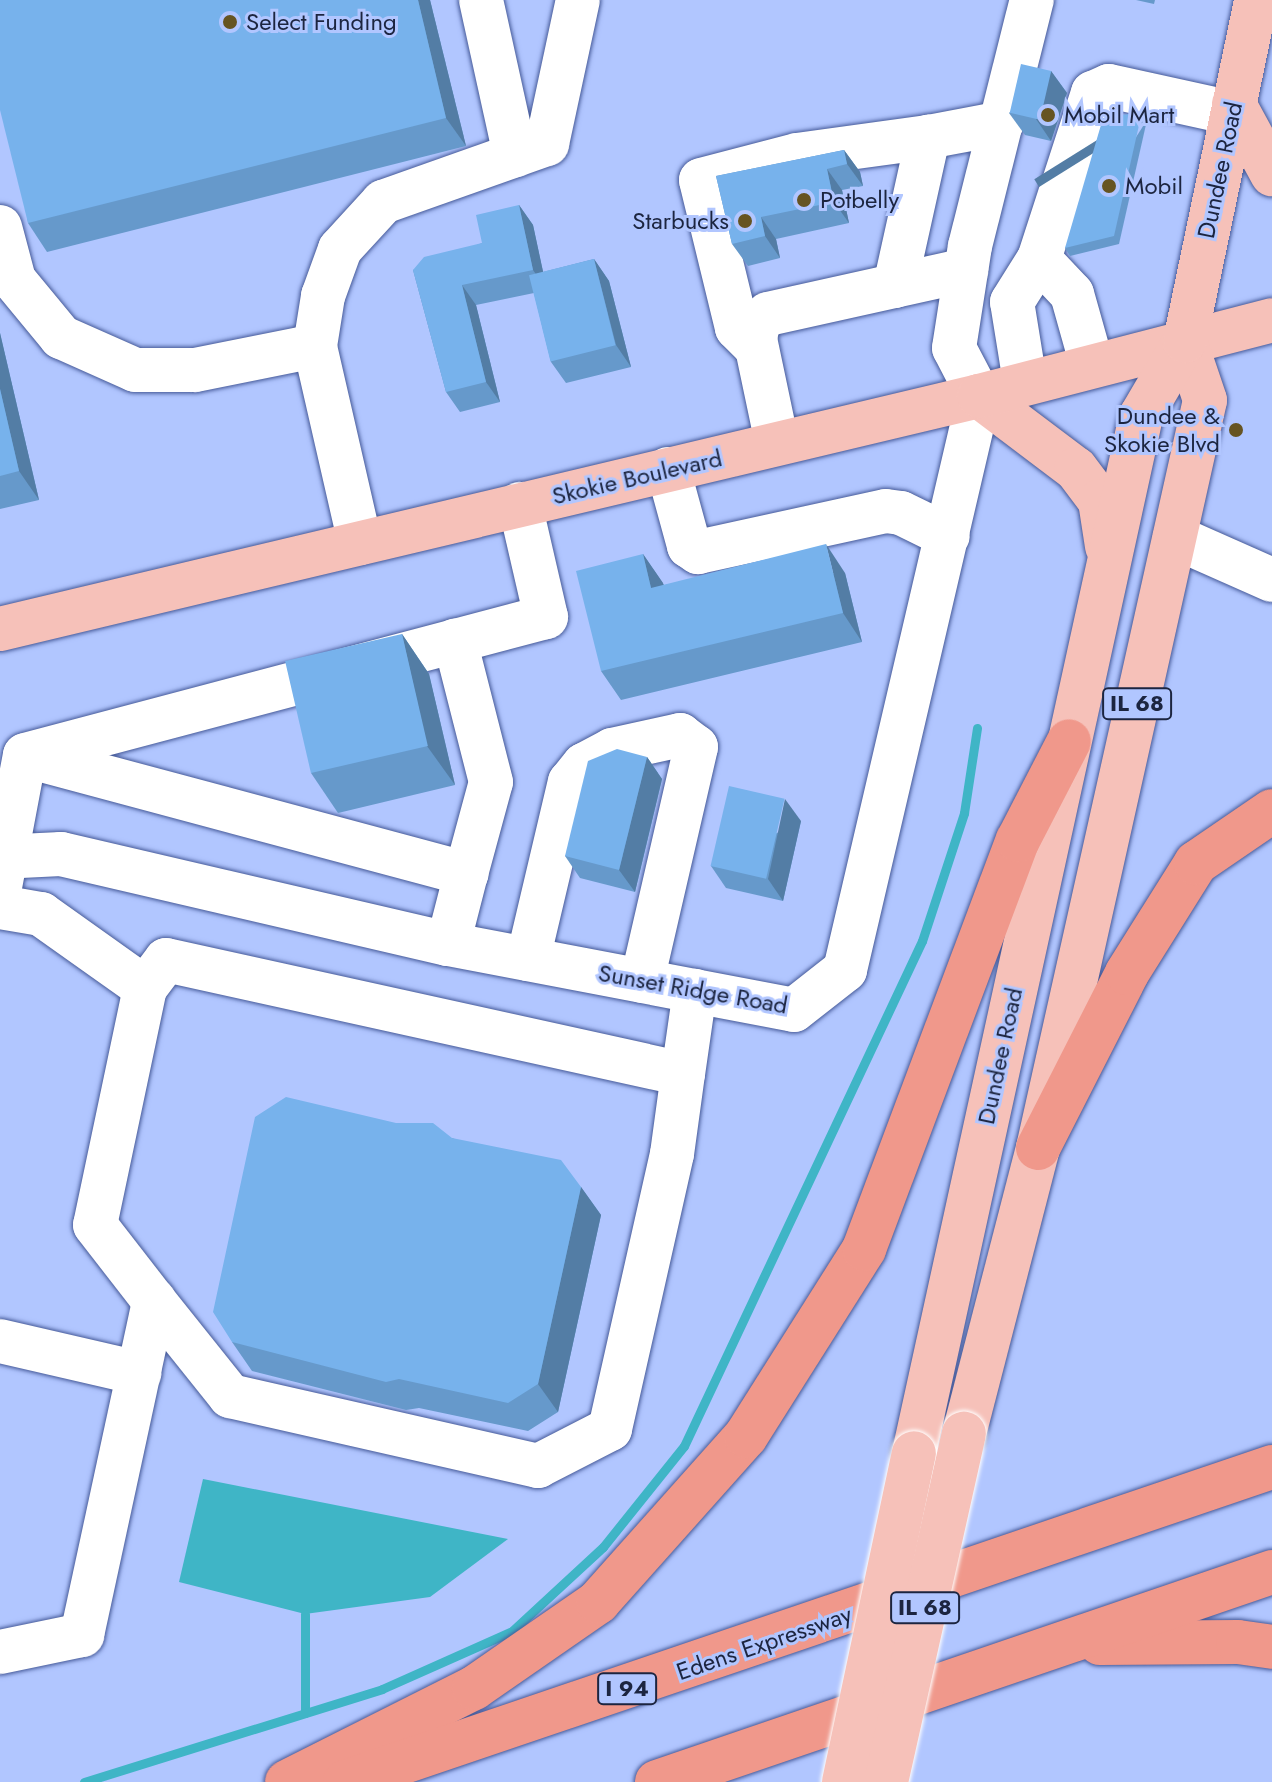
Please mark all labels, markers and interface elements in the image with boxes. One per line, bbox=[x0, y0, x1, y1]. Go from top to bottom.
place label: Select Funding bbox=[246, 8, 397, 36]
marker: Select Funding bbox=[221, 13, 239, 31]
street label: Dundee Road bbox=[1191, 99, 1249, 241]
place label: Mobil Mart bbox=[1064, 101, 1174, 129]
marker: Mobil Mart bbox=[1039, 106, 1057, 124]
place label: Mobil bbox=[1125, 172, 1183, 200]
marker: Mobil bbox=[1100, 177, 1118, 195]
place label: Potbelly bbox=[820, 186, 899, 214]
marker: Potbelly bbox=[795, 191, 813, 209]
place label: Starbucks bbox=[632, 207, 729, 235]
marker: Starbucks bbox=[736, 212, 754, 230]
place label: Dundee & Skokie Blvd bbox=[1104, 402, 1220, 458]
marker: Dundee & Skokie Blvd bbox=[1227, 421, 1245, 439]
street label: Skokie Boulevard bbox=[549, 443, 725, 511]
road number: IL 68 bbox=[1101, 686, 1173, 722]
street label: Sunset Ridge Road bbox=[596, 958, 790, 1020]
street label: Dundee Road bbox=[971, 985, 1029, 1127]
road number: IL 68 bbox=[889, 1590, 961, 1626]
street label: Edens Expressway bbox=[673, 1600, 855, 1686]
road number: I 94 bbox=[597, 1671, 657, 1707]

